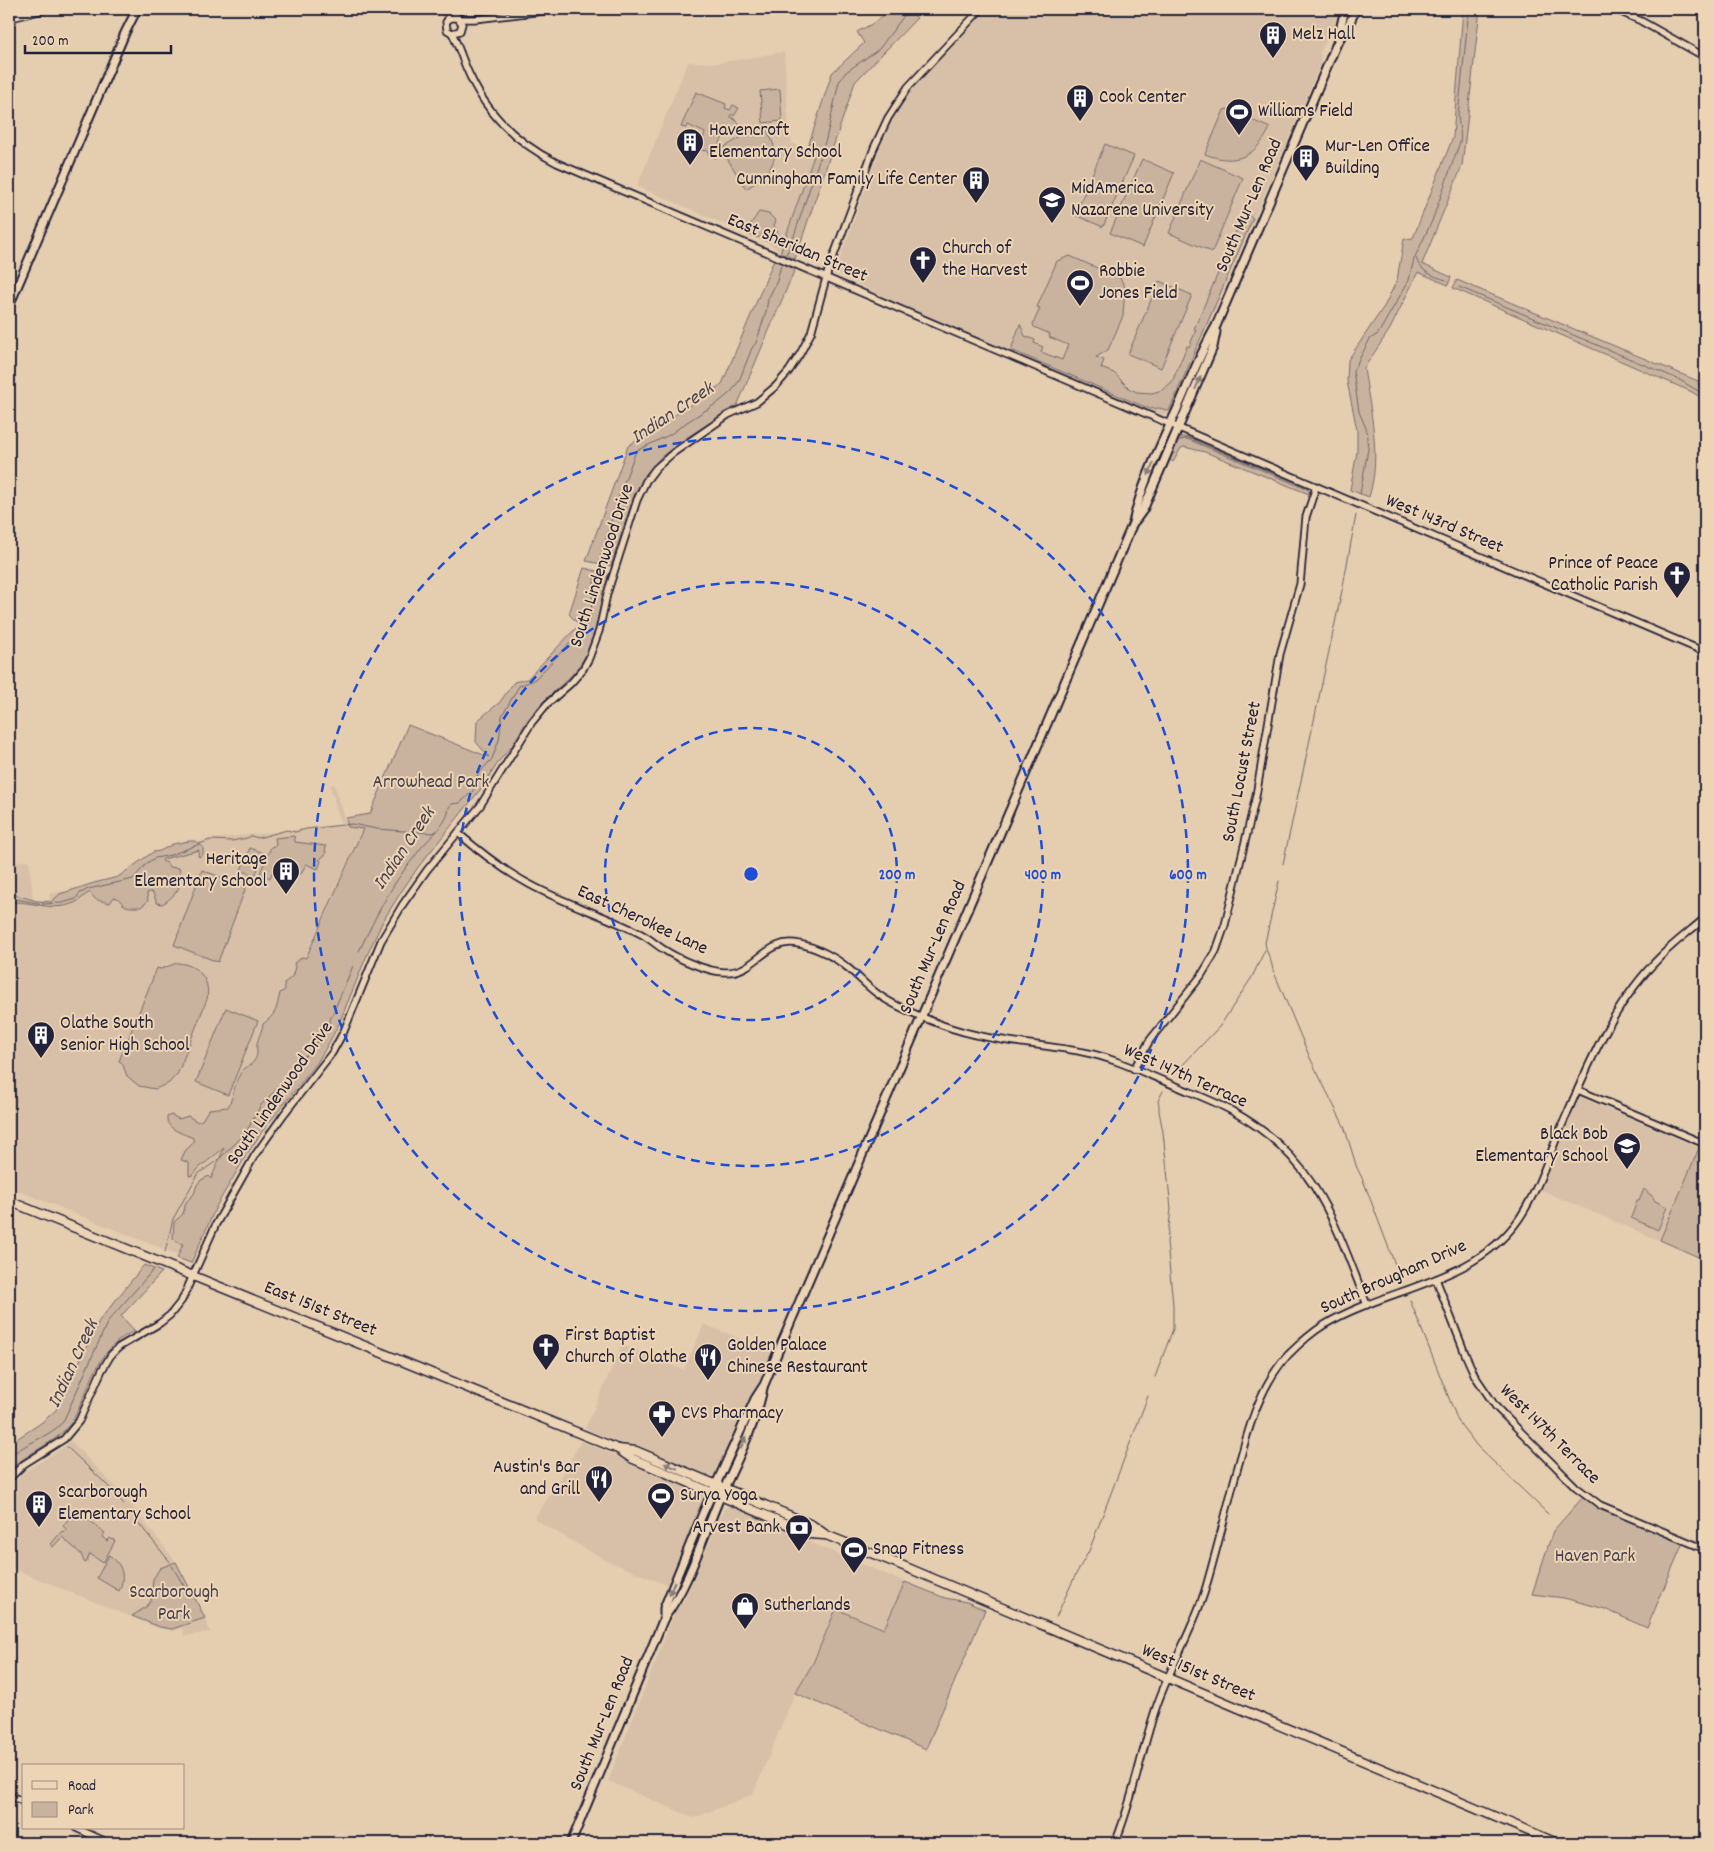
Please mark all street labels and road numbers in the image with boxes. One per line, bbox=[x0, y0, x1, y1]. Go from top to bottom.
street label: South Mur-Len Road bbox=[1210, 135, 1290, 277]
street label: East Sheridan Street bbox=[723, 207, 871, 291]
street label: South Lindenwood Drive bbox=[564, 481, 642, 651]
street label: West 143rd Street bbox=[1381, 488, 1507, 562]
street label: South Locust Street bbox=[1216, 699, 1270, 845]
street label: South Mur-Len Road bbox=[894, 877, 974, 1019]
street label: East Cherokee Lane bbox=[572, 879, 712, 963]
street label: South Lindenwood Drive bbox=[221, 1017, 341, 1171]
street label: West 147th Terrace bbox=[1119, 1038, 1251, 1116]
street label: South Brougham Drive bbox=[1316, 1234, 1472, 1322]
street label: East 151st Street bbox=[260, 1275, 380, 1345]
street label: West 147th Terrace bbox=[1492, 1378, 1606, 1492]
street label: West 151st Street bbox=[1137, 1638, 1259, 1710]
street label: South Mur-Len Road bbox=[564, 1653, 642, 1795]

